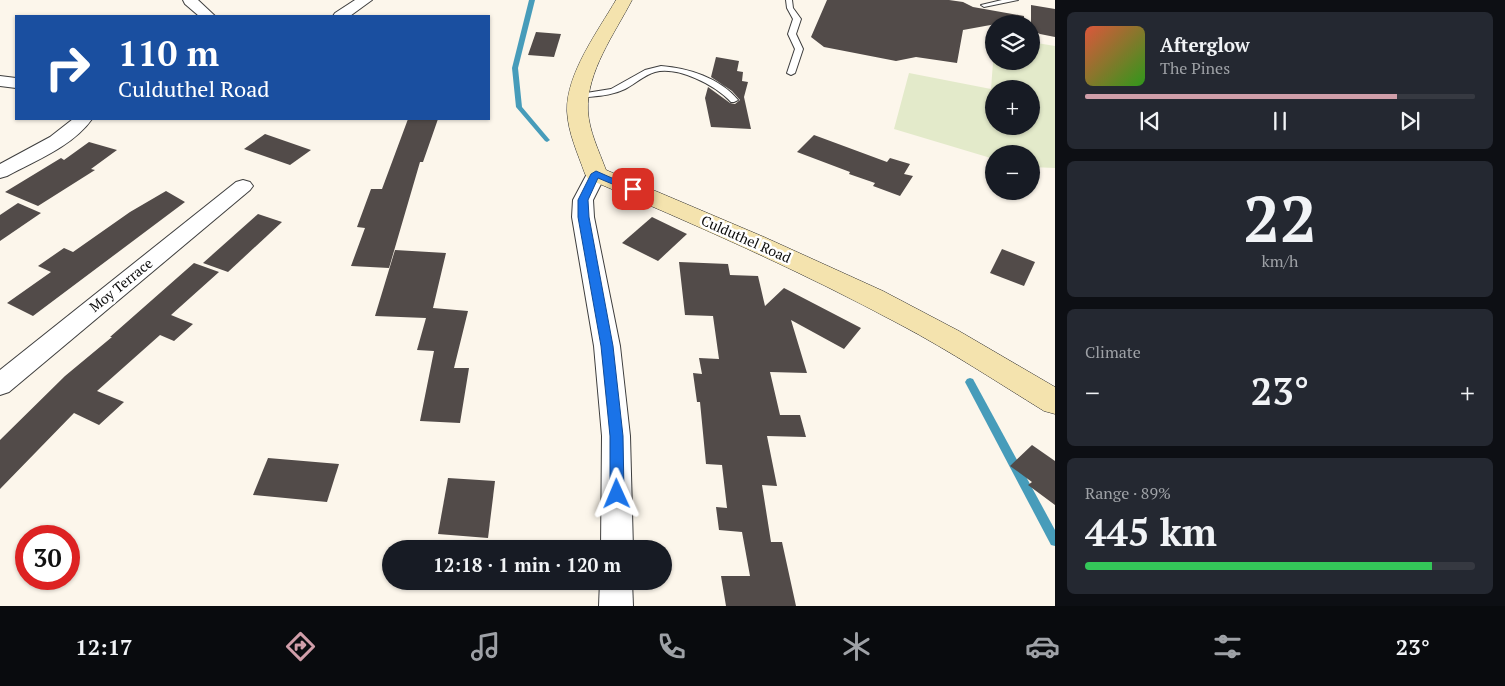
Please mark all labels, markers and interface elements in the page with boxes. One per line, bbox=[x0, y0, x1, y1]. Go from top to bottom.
map controls bbox=[985, 15, 1040, 200]
button: layers bbox=[985, 15, 1040, 70]
text: 110 m bbox=[118, 30, 219, 76]
text: Afterglow bbox=[1160, 32, 1250, 57]
icon: right bbox=[35, 35, 100, 100]
text: The Pines bbox=[1160, 57, 1230, 79]
text: Culduthel Road bbox=[118, 74, 269, 103]
button: + bbox=[985, 80, 1040, 135]
icon: previous bbox=[1136, 107, 1164, 135]
icon: pause bbox=[1266, 107, 1294, 135]
icon: next bbox=[1396, 107, 1424, 135]
button: − bbox=[985, 145, 1040, 200]
pin bbox=[612, 168, 654, 210]
text: 22 bbox=[1243, 174, 1317, 261]
icon: arrive bbox=[619, 175, 647, 203]
street label: Culduthel Road bbox=[698, 210, 794, 267]
text: km/h bbox=[1262, 250, 1298, 272]
street label: Moy Terrace bbox=[85, 253, 156, 316]
text: Climate bbox=[1085, 341, 1141, 363]
text: 23° bbox=[1251, 366, 1309, 416]
text: − bbox=[1085, 374, 1100, 411]
text: + bbox=[1460, 374, 1475, 411]
position arrow bbox=[590, 467, 642, 519]
text: Range · 89% bbox=[1085, 482, 1171, 504]
text: 445 km bbox=[1085, 507, 1217, 557]
speed limit sign: 30 bbox=[15, 525, 80, 590]
text: 12:18 · 1 min · 120 m bbox=[433, 552, 621, 577]
icon: directions bbox=[283, 629, 318, 664]
icon: music bbox=[468, 629, 503, 664]
icon: phone bbox=[654, 629, 689, 664]
icon: climate bbox=[839, 629, 874, 664]
icon: car bbox=[1025, 629, 1060, 664]
icon: filters bbox=[1210, 629, 1245, 664]
text: 12:17 bbox=[75, 632, 133, 661]
text: 23° bbox=[1396, 632, 1430, 661]

